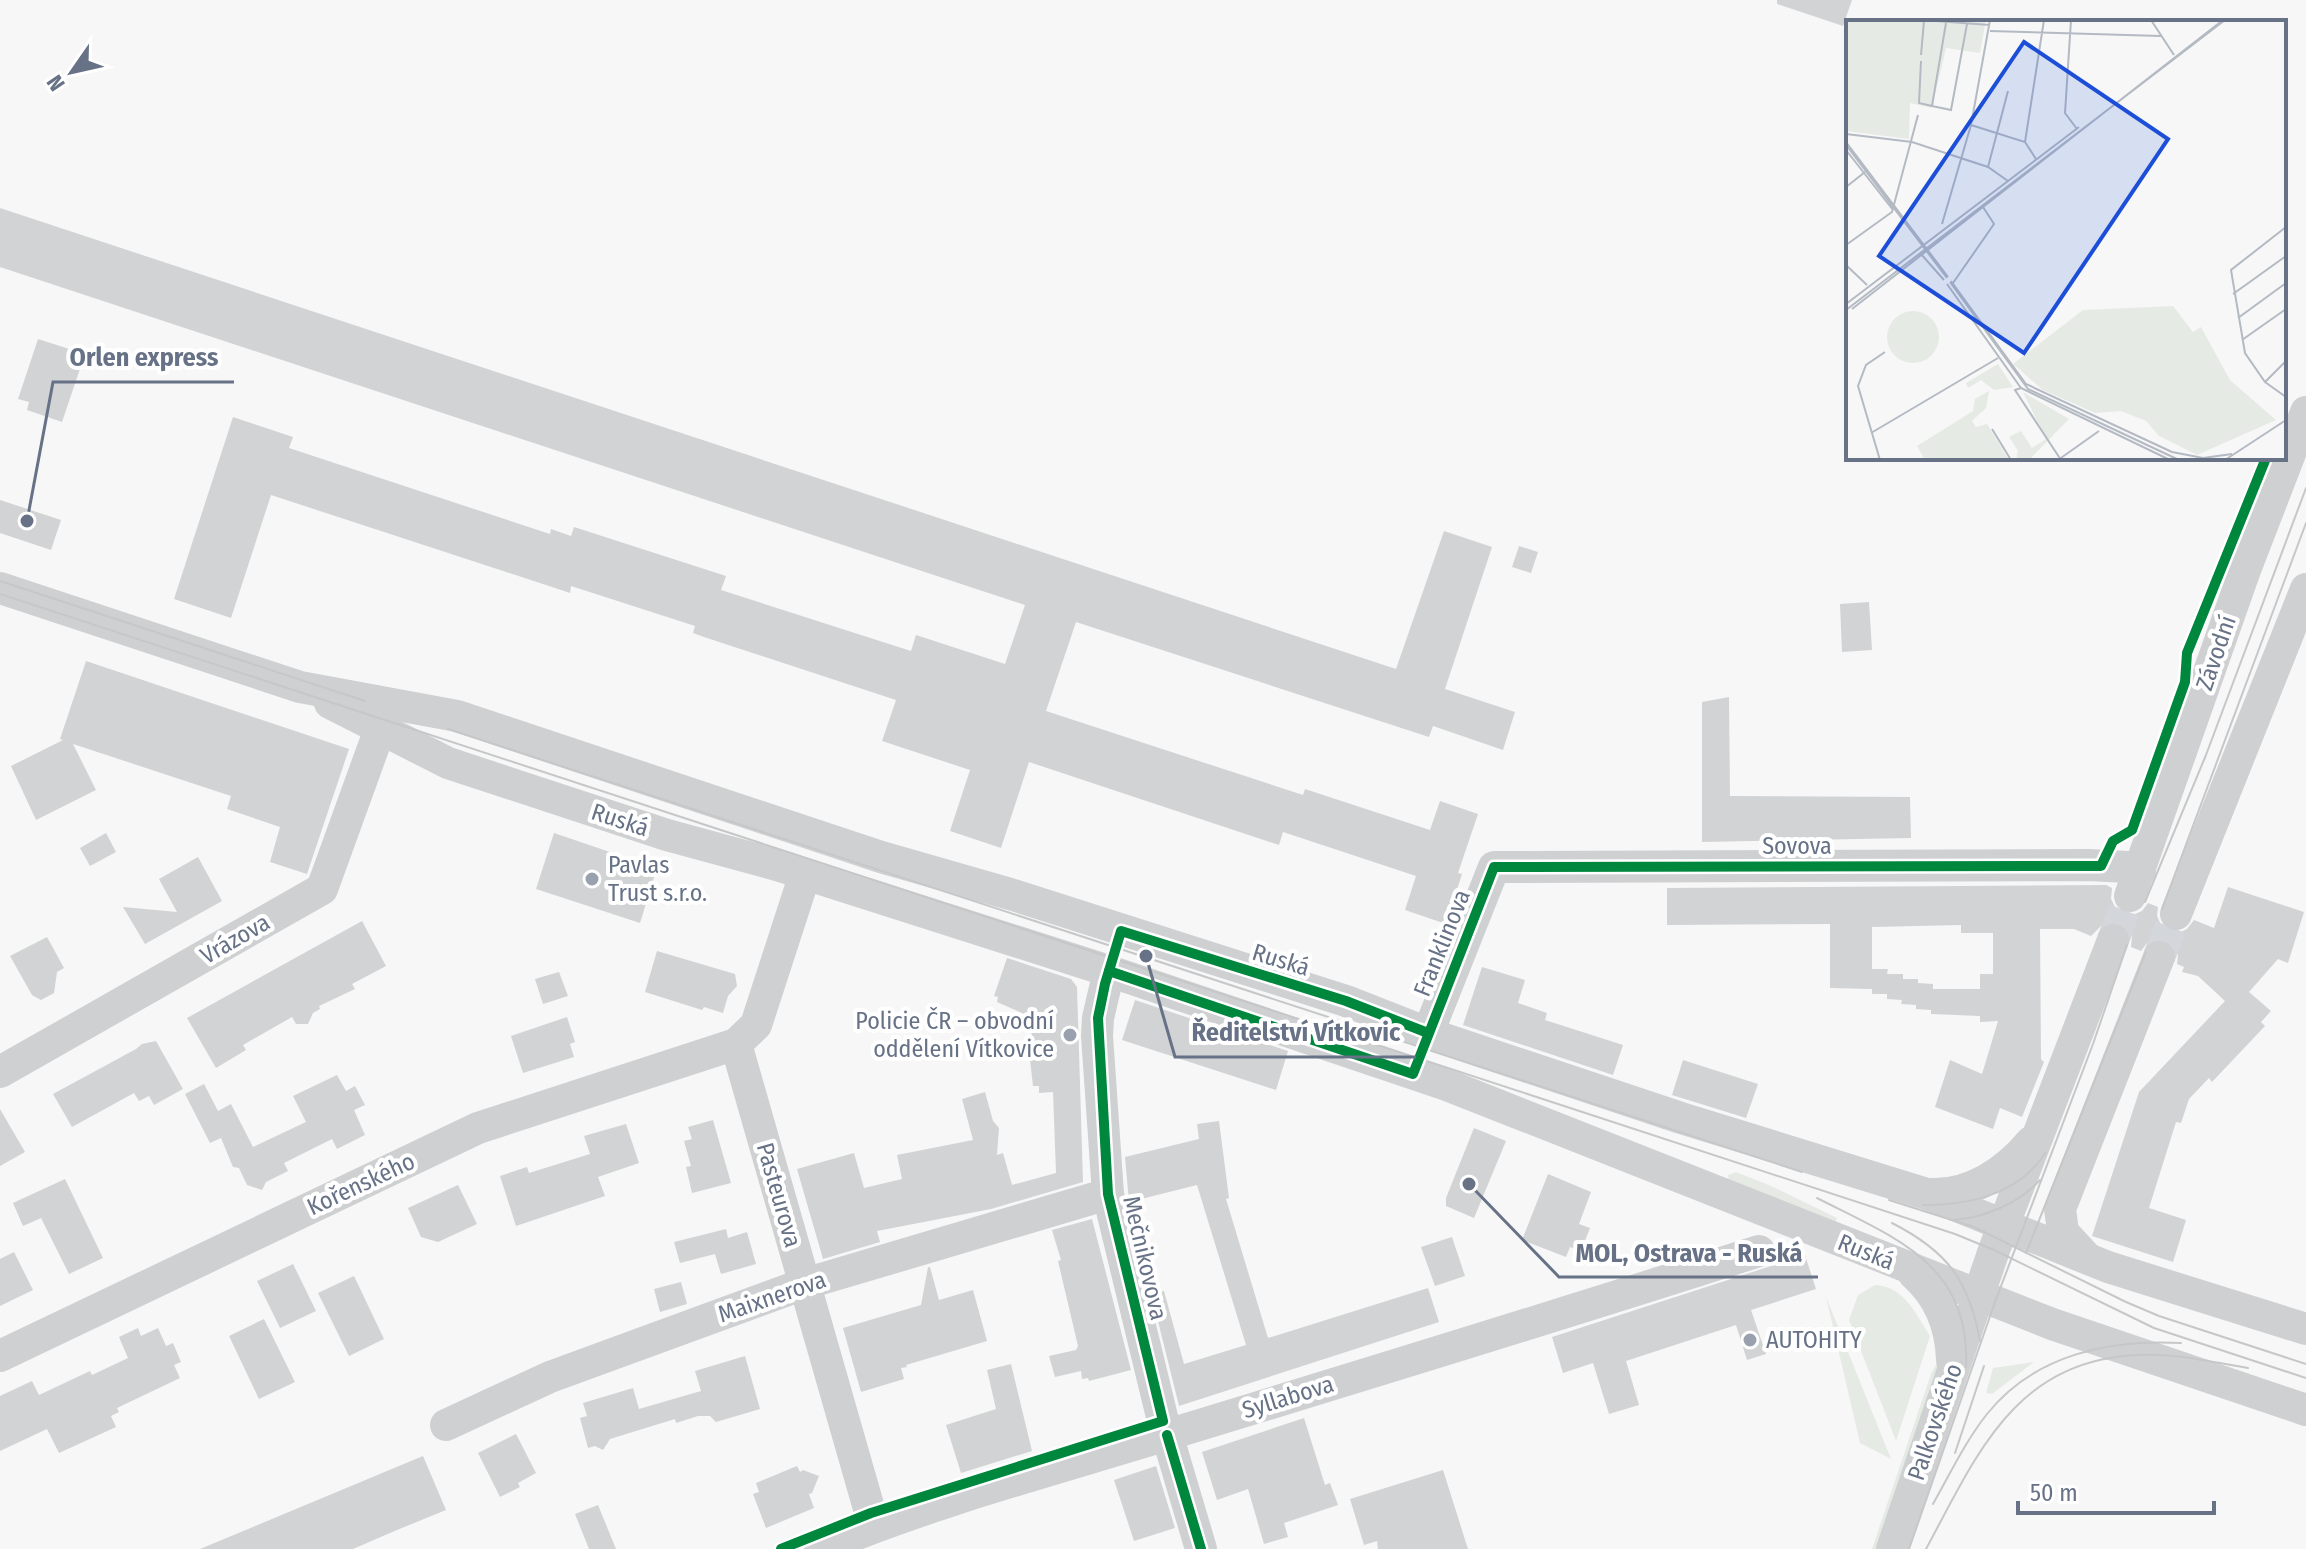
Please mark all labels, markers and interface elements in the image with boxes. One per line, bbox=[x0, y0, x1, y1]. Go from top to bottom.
inset map bbox=[1846, 20, 2286, 460]
north arrow bbox=[32, 32, 112, 112]
text: N bbox=[41, 70, 71, 96]
callout: Orlen express bbox=[53, 332, 234, 382]
text: Orlen express bbox=[70, 342, 218, 373]
street label: Závodní bbox=[2190, 612, 2242, 694]
street label: Ruská bbox=[588, 798, 652, 842]
street label: Sovova bbox=[1762, 832, 1832, 860]
place label: Pavlas Trust s.r.o. bbox=[608, 851, 707, 907]
marker: Pavlas Trust s.r.o. bbox=[583, 870, 601, 888]
street label: Franklinova bbox=[1408, 886, 1476, 1000]
street label: Vrázova bbox=[195, 908, 275, 970]
street label: Ruská bbox=[1249, 938, 1313, 982]
place label: Policie ČR – obvodní oddělení Vítkovice bbox=[855, 1006, 1054, 1063]
callout: Ředitelství Vítkovic bbox=[1175, 1007, 1416, 1057]
text: Ředitelství Vítkovic bbox=[1192, 1017, 1401, 1048]
marker: Policie ČR – obvodní oddělení Vítkovice bbox=[1061, 1026, 1079, 1044]
street label: Pasteurova bbox=[751, 1140, 807, 1250]
street label: Kořenského bbox=[303, 1147, 419, 1221]
street label: Mečnikovova bbox=[1117, 1193, 1173, 1323]
callout: MOL, Ostrava - Ruská bbox=[1559, 1227, 1818, 1277]
street label: Ruská bbox=[1834, 1228, 1898, 1276]
text: MOL, Ostrava - Ruská bbox=[1576, 1238, 1803, 1269]
street label: Maixnerova bbox=[714, 1265, 830, 1329]
place label: AUTOHITY bbox=[1766, 1326, 1862, 1354]
marker: AUTOHITY bbox=[1741, 1331, 1759, 1349]
street label: Palkovského bbox=[1902, 1360, 1968, 1484]
street label: Syllabova bbox=[1239, 1370, 1337, 1424]
scale bar bbox=[2018, 1465, 2214, 1515]
text: 50 m bbox=[2030, 1479, 2078, 1507]

